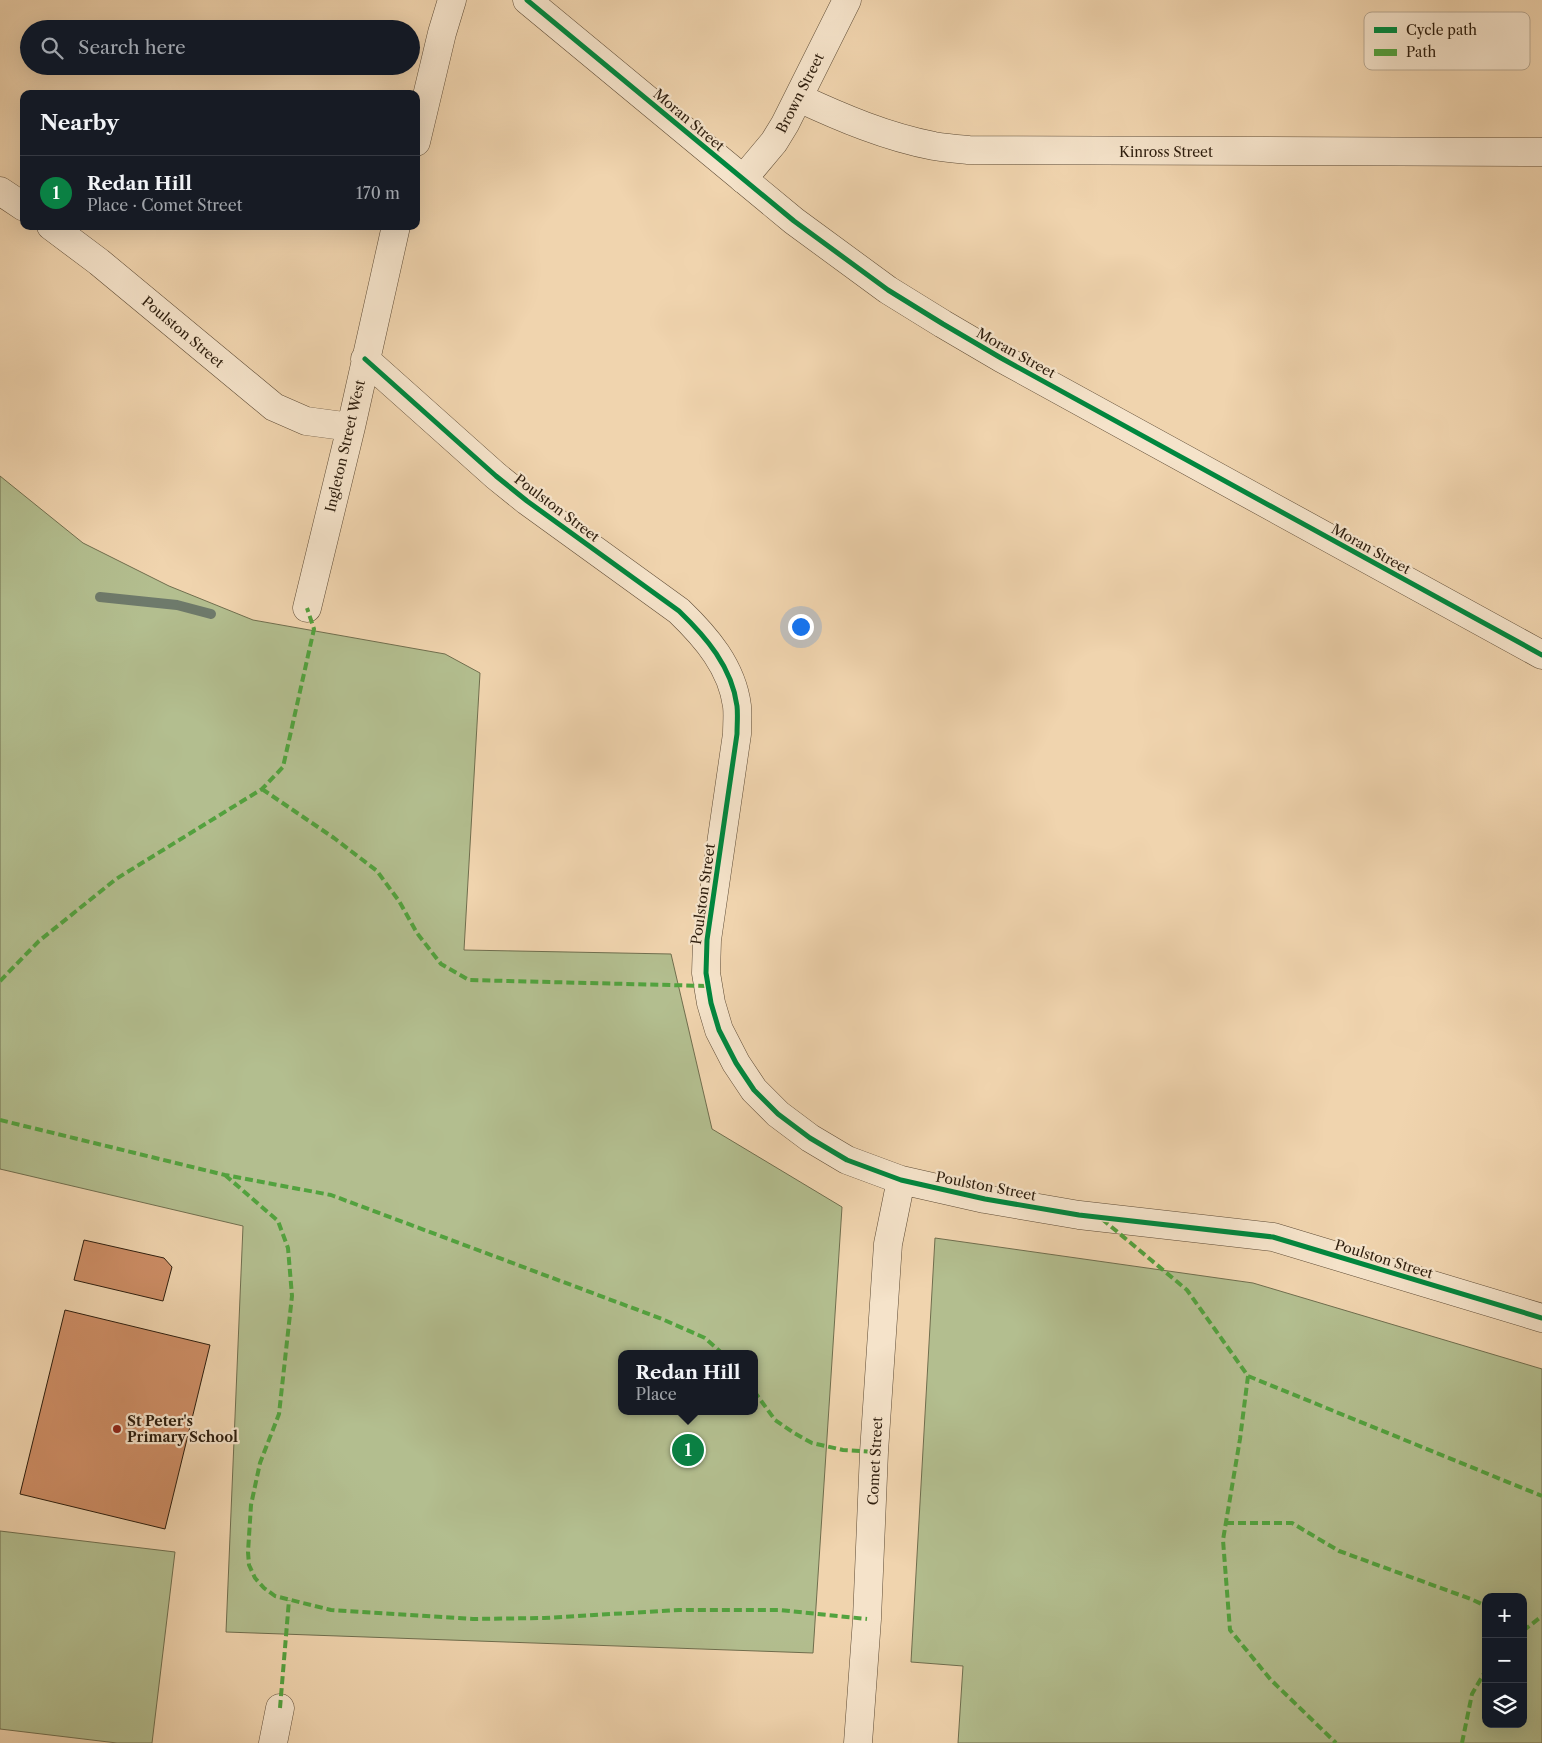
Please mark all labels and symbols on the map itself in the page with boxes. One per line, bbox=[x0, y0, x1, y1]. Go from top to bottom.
legend bbox=[1364, 12, 1530, 70]
text: Cycle path bbox=[1406, 21, 1477, 39]
text: Path bbox=[1406, 43, 1436, 61]
street label: Brown Street bbox=[772, 50, 828, 136]
street label: Moran Street bbox=[650, 85, 728, 155]
street label: Kinross Street bbox=[1119, 143, 1213, 161]
street label: Poulston Street bbox=[138, 292, 228, 372]
street label: Moran Street bbox=[973, 324, 1059, 382]
street label: Ingleton Street West bbox=[321, 378, 369, 514]
street label: Poulston Street bbox=[511, 470, 603, 546]
street label: Moran Street bbox=[1328, 520, 1414, 578]
your location bbox=[788, 614, 814, 640]
street label: Poulston Street bbox=[687, 842, 719, 946]
street label: Poulston Street bbox=[934, 1167, 1038, 1205]
street label: Poulston Street bbox=[1333, 1235, 1435, 1283]
place label: St Peter's Primary School bbox=[127, 1412, 238, 1446]
street label: Comet Street bbox=[864, 1416, 886, 1506]
marker: St Peter's Primary School bbox=[111, 1423, 123, 1435]
pin: 1 bbox=[672, 1431, 704, 1469]

